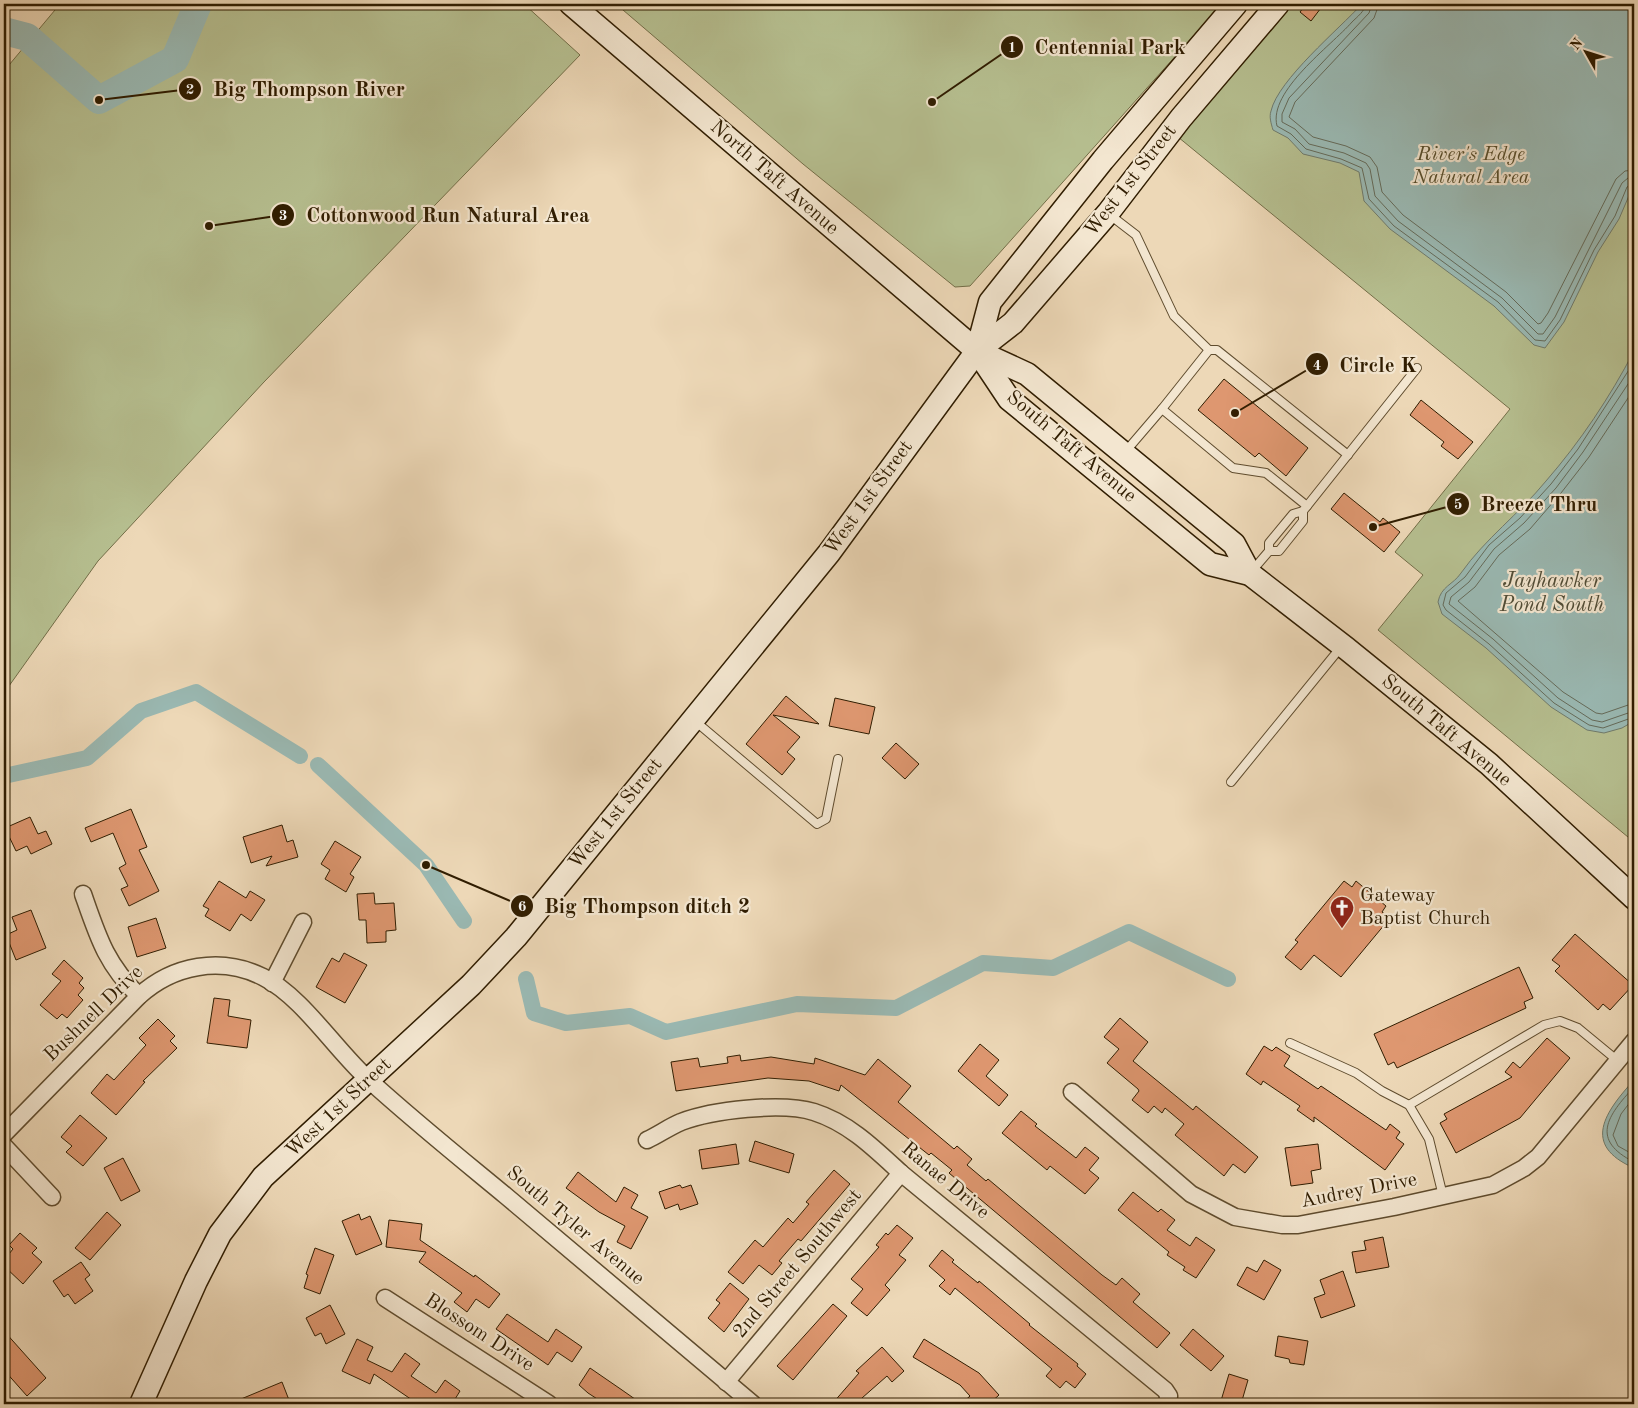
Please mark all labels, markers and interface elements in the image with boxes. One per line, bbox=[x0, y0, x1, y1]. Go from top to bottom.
north arrow bbox=[1560, 28, 1610, 78]
callout: Centennial Park bbox=[1000, 29, 1196, 65]
text: N bbox=[1568, 36, 1586, 53]
text: Centennial Park bbox=[1035, 38, 1186, 59]
text: 1 bbox=[1008, 41, 1016, 56]
callout: Big Thompson River bbox=[178, 71, 415, 107]
text: Big Thompson River bbox=[213, 80, 405, 101]
text: 2 bbox=[186, 83, 194, 98]
street label: North Taft Avenue bbox=[706, 117, 842, 239]
street label: West 1st Street bbox=[1081, 121, 1181, 241]
park label: River's Edge Natural Area bbox=[1411, 145, 1530, 188]
callout: Cottonwood Run Natural Area bbox=[271, 197, 599, 233]
text: Cottonwood Run Natural Area bbox=[306, 206, 590, 227]
text: 3 bbox=[279, 209, 287, 224]
callout: Circle K bbox=[1305, 346, 1427, 382]
text: Circle K bbox=[1339, 356, 1417, 377]
text: 4 bbox=[1313, 359, 1321, 374]
street label: South Taft Avenue bbox=[1002, 387, 1140, 507]
street label: West 1st Street bbox=[821, 437, 917, 559]
callout: Breeze Thru bbox=[1445, 486, 1607, 522]
text: Breeze Thru bbox=[1481, 495, 1597, 516]
text: 5 bbox=[1454, 498, 1462, 513]
water label: Jayhawker Pond South bbox=[1499, 571, 1605, 616]
street label: South Taft Avenue bbox=[1377, 671, 1515, 791]
street label: West 1st Street bbox=[565, 755, 667, 873]
place label: Gateway Baptist Church bbox=[1360, 886, 1491, 929]
callout: Big Thompson ditch 2 bbox=[509, 888, 761, 924]
church icon: Gateway Baptist Church bbox=[1329, 895, 1355, 929]
text: Big Thompson ditch 2 bbox=[544, 897, 750, 918]
text: 6 bbox=[518, 900, 527, 915]
street label: Bushnell Drive bbox=[41, 962, 147, 1066]
street label: West 1st Street bbox=[283, 1054, 395, 1162]
street label: Ranae Drive bbox=[897, 1139, 993, 1223]
street label: South Tyler Avenue bbox=[502, 1163, 648, 1289]
street label: Audrey Drive bbox=[1299, 1170, 1419, 1212]
street label: 2nd Street Southwest bbox=[730, 1186, 866, 1342]
street label: Blossom Drive bbox=[421, 1290, 537, 1376]

